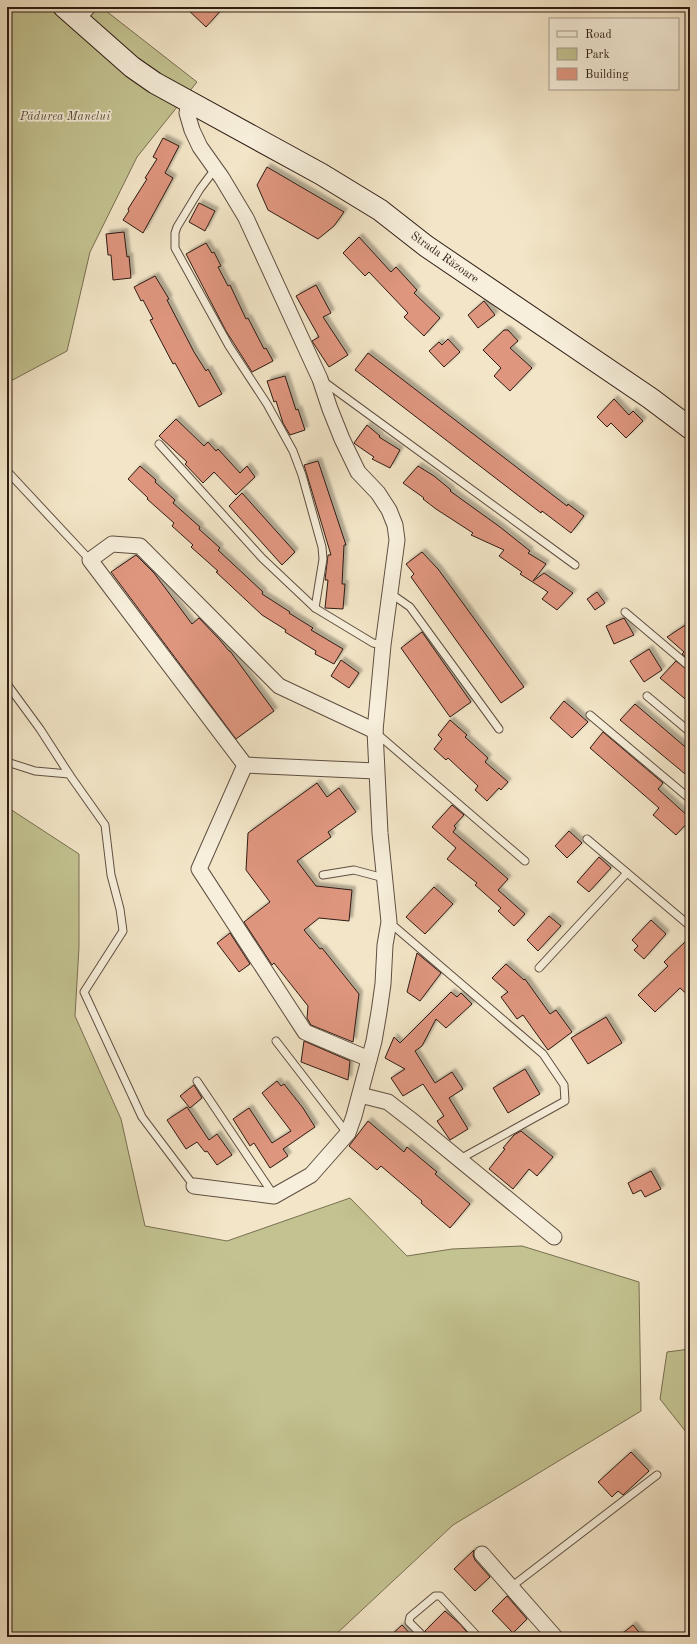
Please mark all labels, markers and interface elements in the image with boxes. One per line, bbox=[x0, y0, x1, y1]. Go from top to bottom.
legend bbox=[549, 18, 679, 90]
text: Road bbox=[585, 29, 612, 41]
text: Park bbox=[585, 49, 610, 61]
text: Building bbox=[585, 69, 629, 81]
park label: Pădurea Manelui bbox=[19, 111, 110, 123]
street label: Strada Răzoare bbox=[408, 230, 481, 286]

